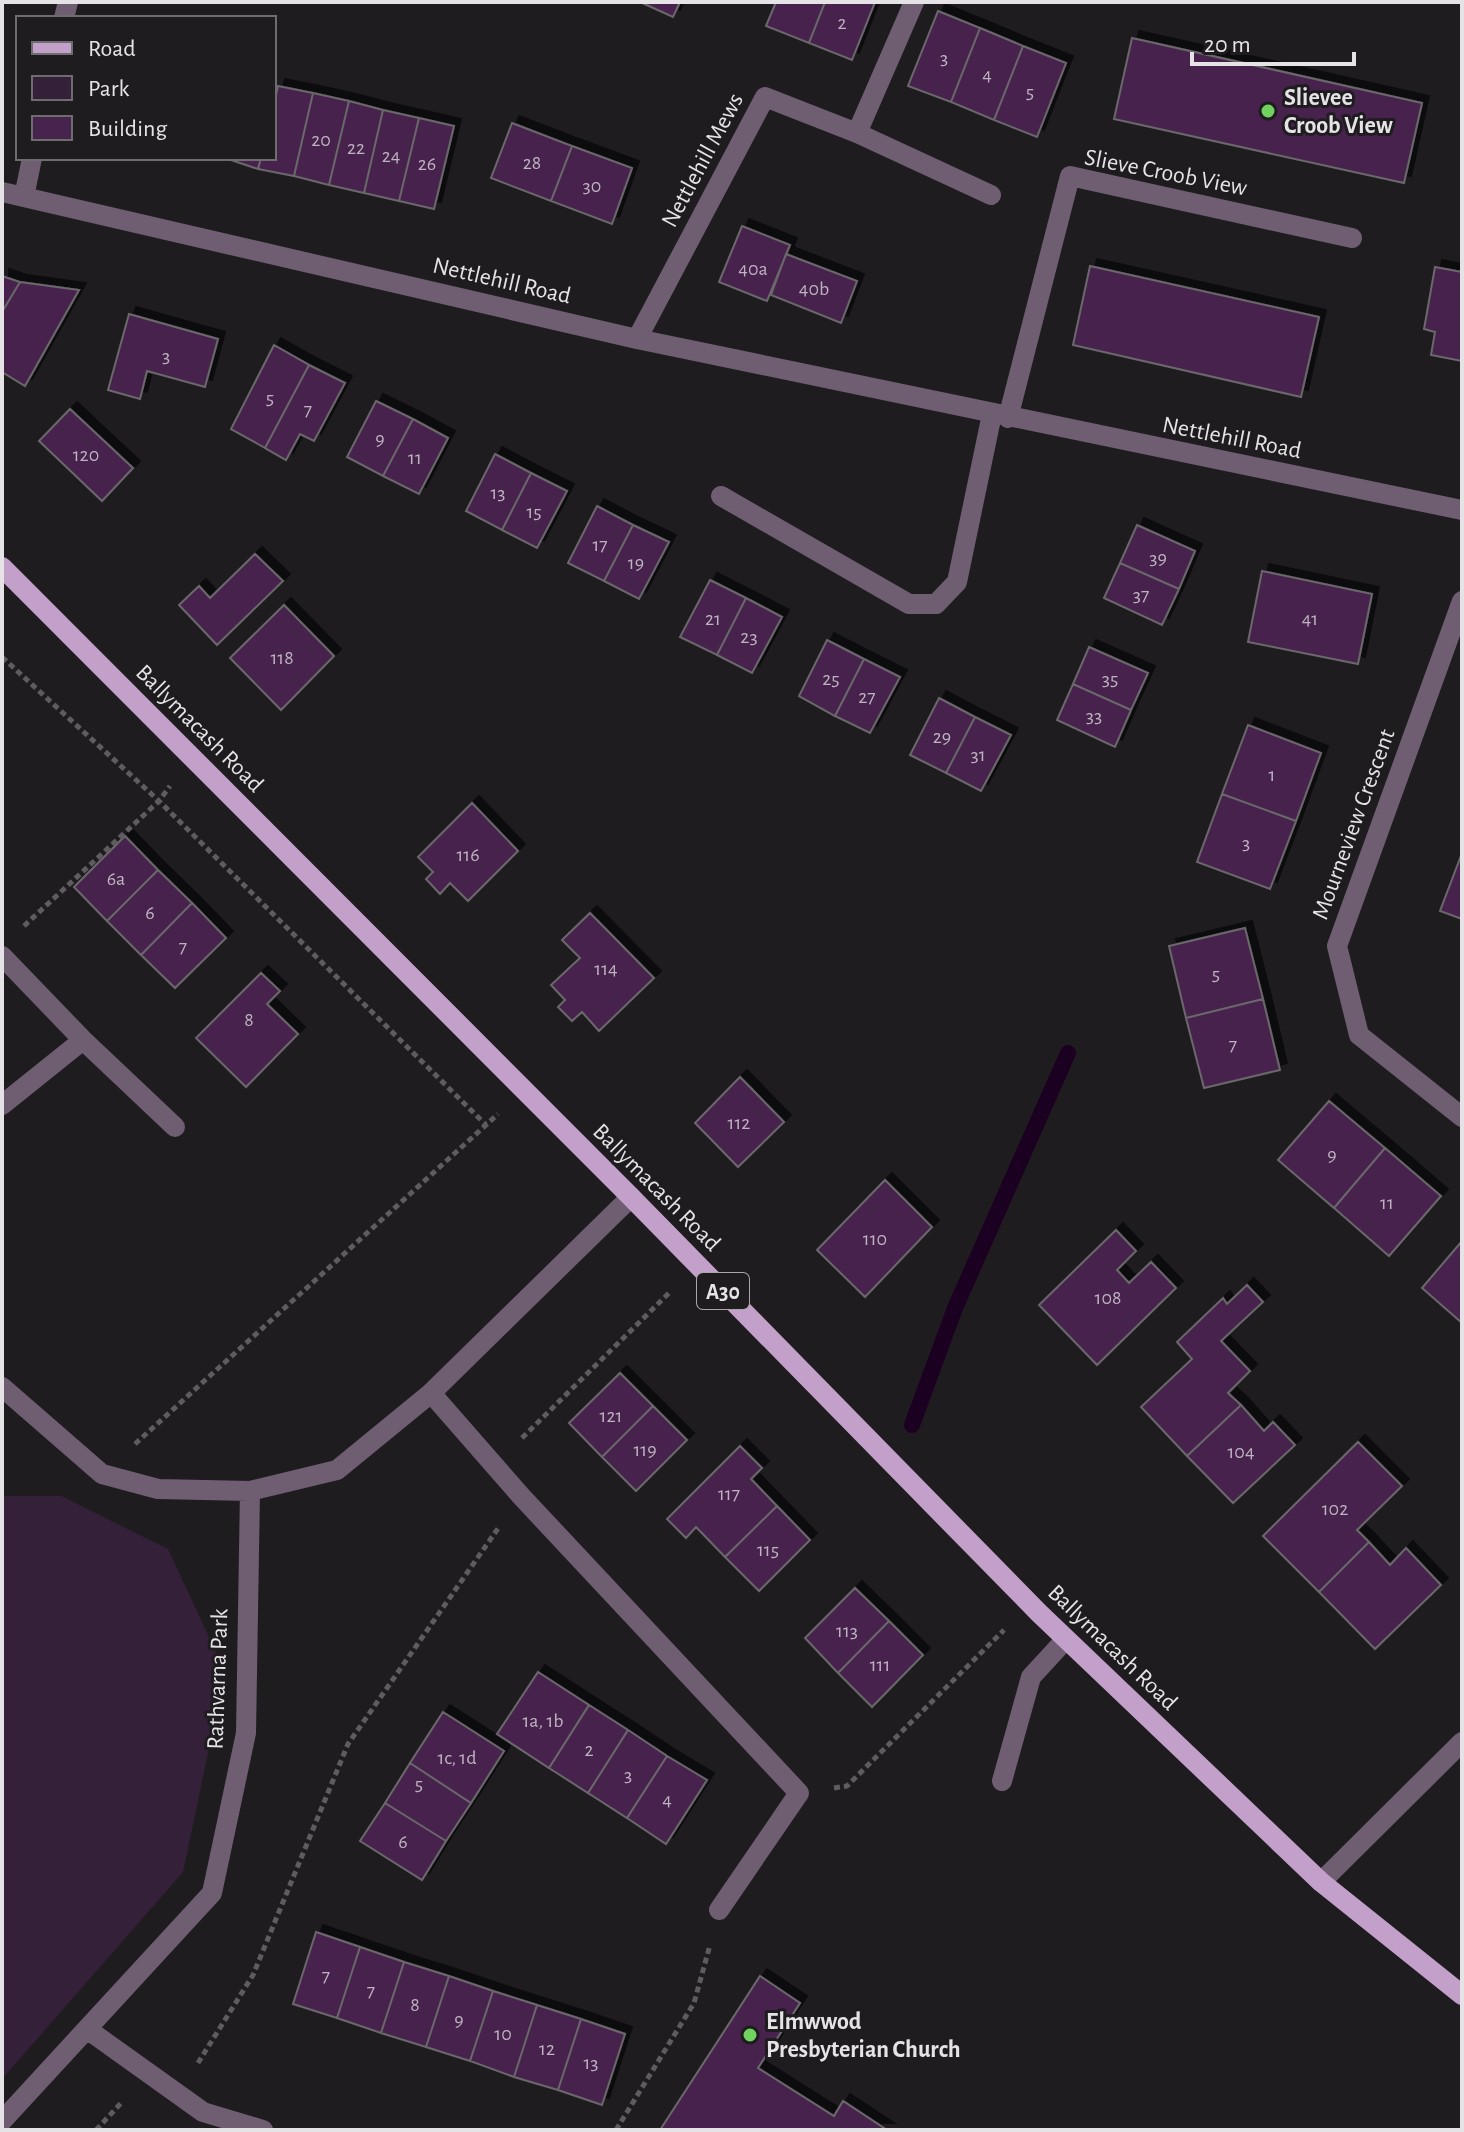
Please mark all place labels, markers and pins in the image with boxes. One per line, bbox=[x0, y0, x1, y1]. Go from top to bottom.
place label: Slievee Croob View bbox=[1284, 86, 1393, 138]
marker: Slievee Croob View bbox=[1259, 102, 1277, 120]
place label: Elmwwod Presbyterian Church bbox=[766, 2010, 961, 2062]
marker: Elmwwod Presbyterian Church bbox=[741, 2026, 759, 2044]

